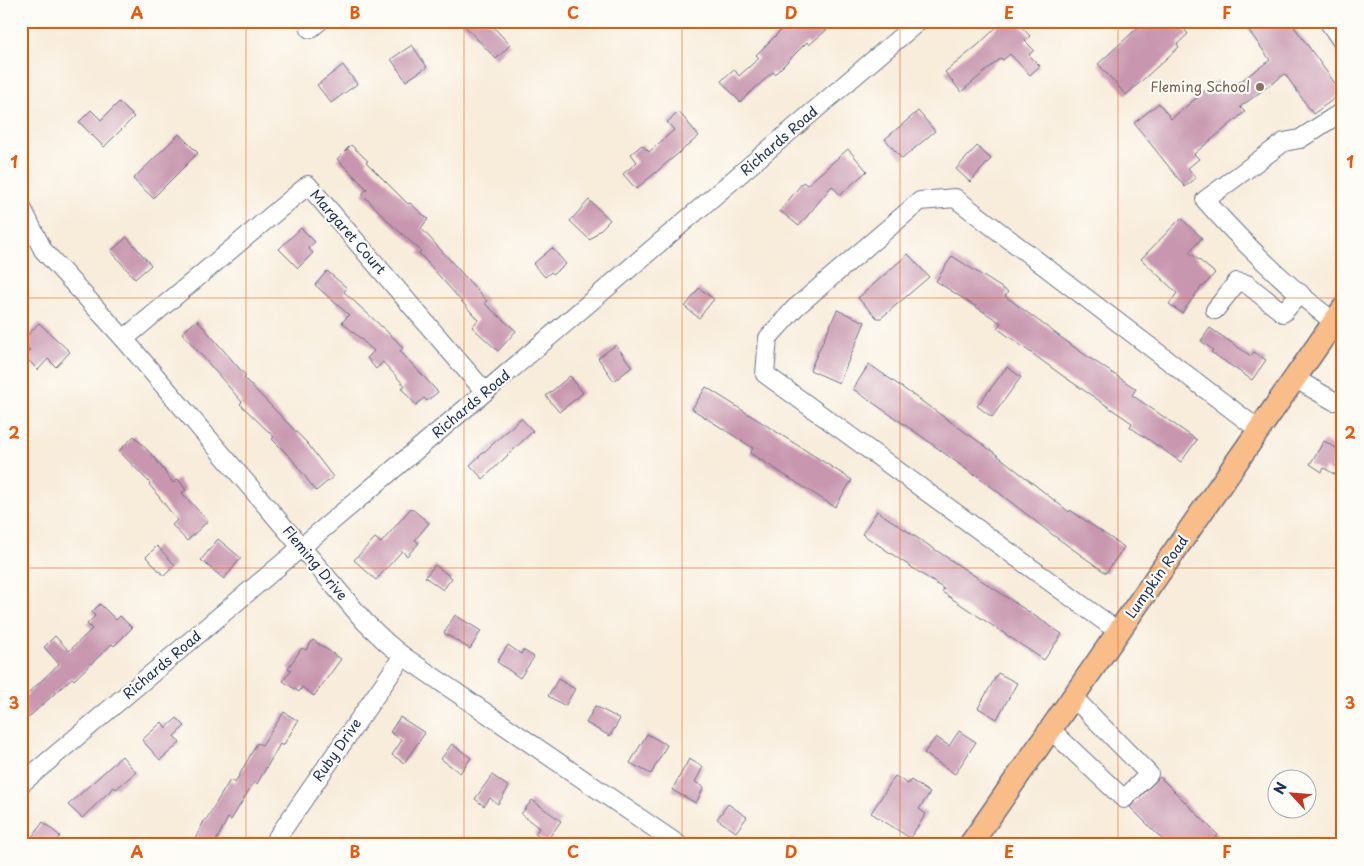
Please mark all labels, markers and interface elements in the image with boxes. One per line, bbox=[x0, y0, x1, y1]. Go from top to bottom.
text: A bbox=[131, 0, 144, 24]
text: B bbox=[350, 0, 361, 24]
text: C bbox=[567, 0, 579, 24]
text: D bbox=[785, 0, 797, 24]
text: E bbox=[1004, 0, 1014, 24]
text: F bbox=[1222, 0, 1232, 24]
place label: Fleming School bbox=[1150, 76, 1250, 97]
marker: Fleming School bbox=[1254, 81, 1266, 93]
street label: Richards Road bbox=[735, 101, 822, 180]
text: 1 bbox=[10, 149, 18, 173]
text: 1 bbox=[1346, 149, 1354, 173]
street label: Margaret Court bbox=[305, 184, 392, 279]
street label: Richards Road bbox=[427, 364, 515, 443]
text: 2 bbox=[8, 420, 20, 444]
text: 2 bbox=[1344, 420, 1356, 444]
street label: Fleming Drive bbox=[278, 521, 353, 605]
street label: Lumpkin Road bbox=[1120, 531, 1193, 622]
street label: Richards Road bbox=[118, 625, 206, 704]
text: 3 bbox=[9, 690, 19, 714]
text: 3 bbox=[1345, 690, 1355, 714]
street label: Ruby Drive bbox=[307, 714, 366, 786]
north arrow bbox=[1266, 768, 1316, 818]
text: N bbox=[1268, 778, 1292, 798]
text: A bbox=[131, 839, 144, 863]
text: B bbox=[350, 839, 361, 863]
text: C bbox=[567, 839, 579, 863]
text: D bbox=[785, 839, 797, 863]
text: E bbox=[1004, 839, 1014, 863]
text: F bbox=[1222, 839, 1232, 863]

